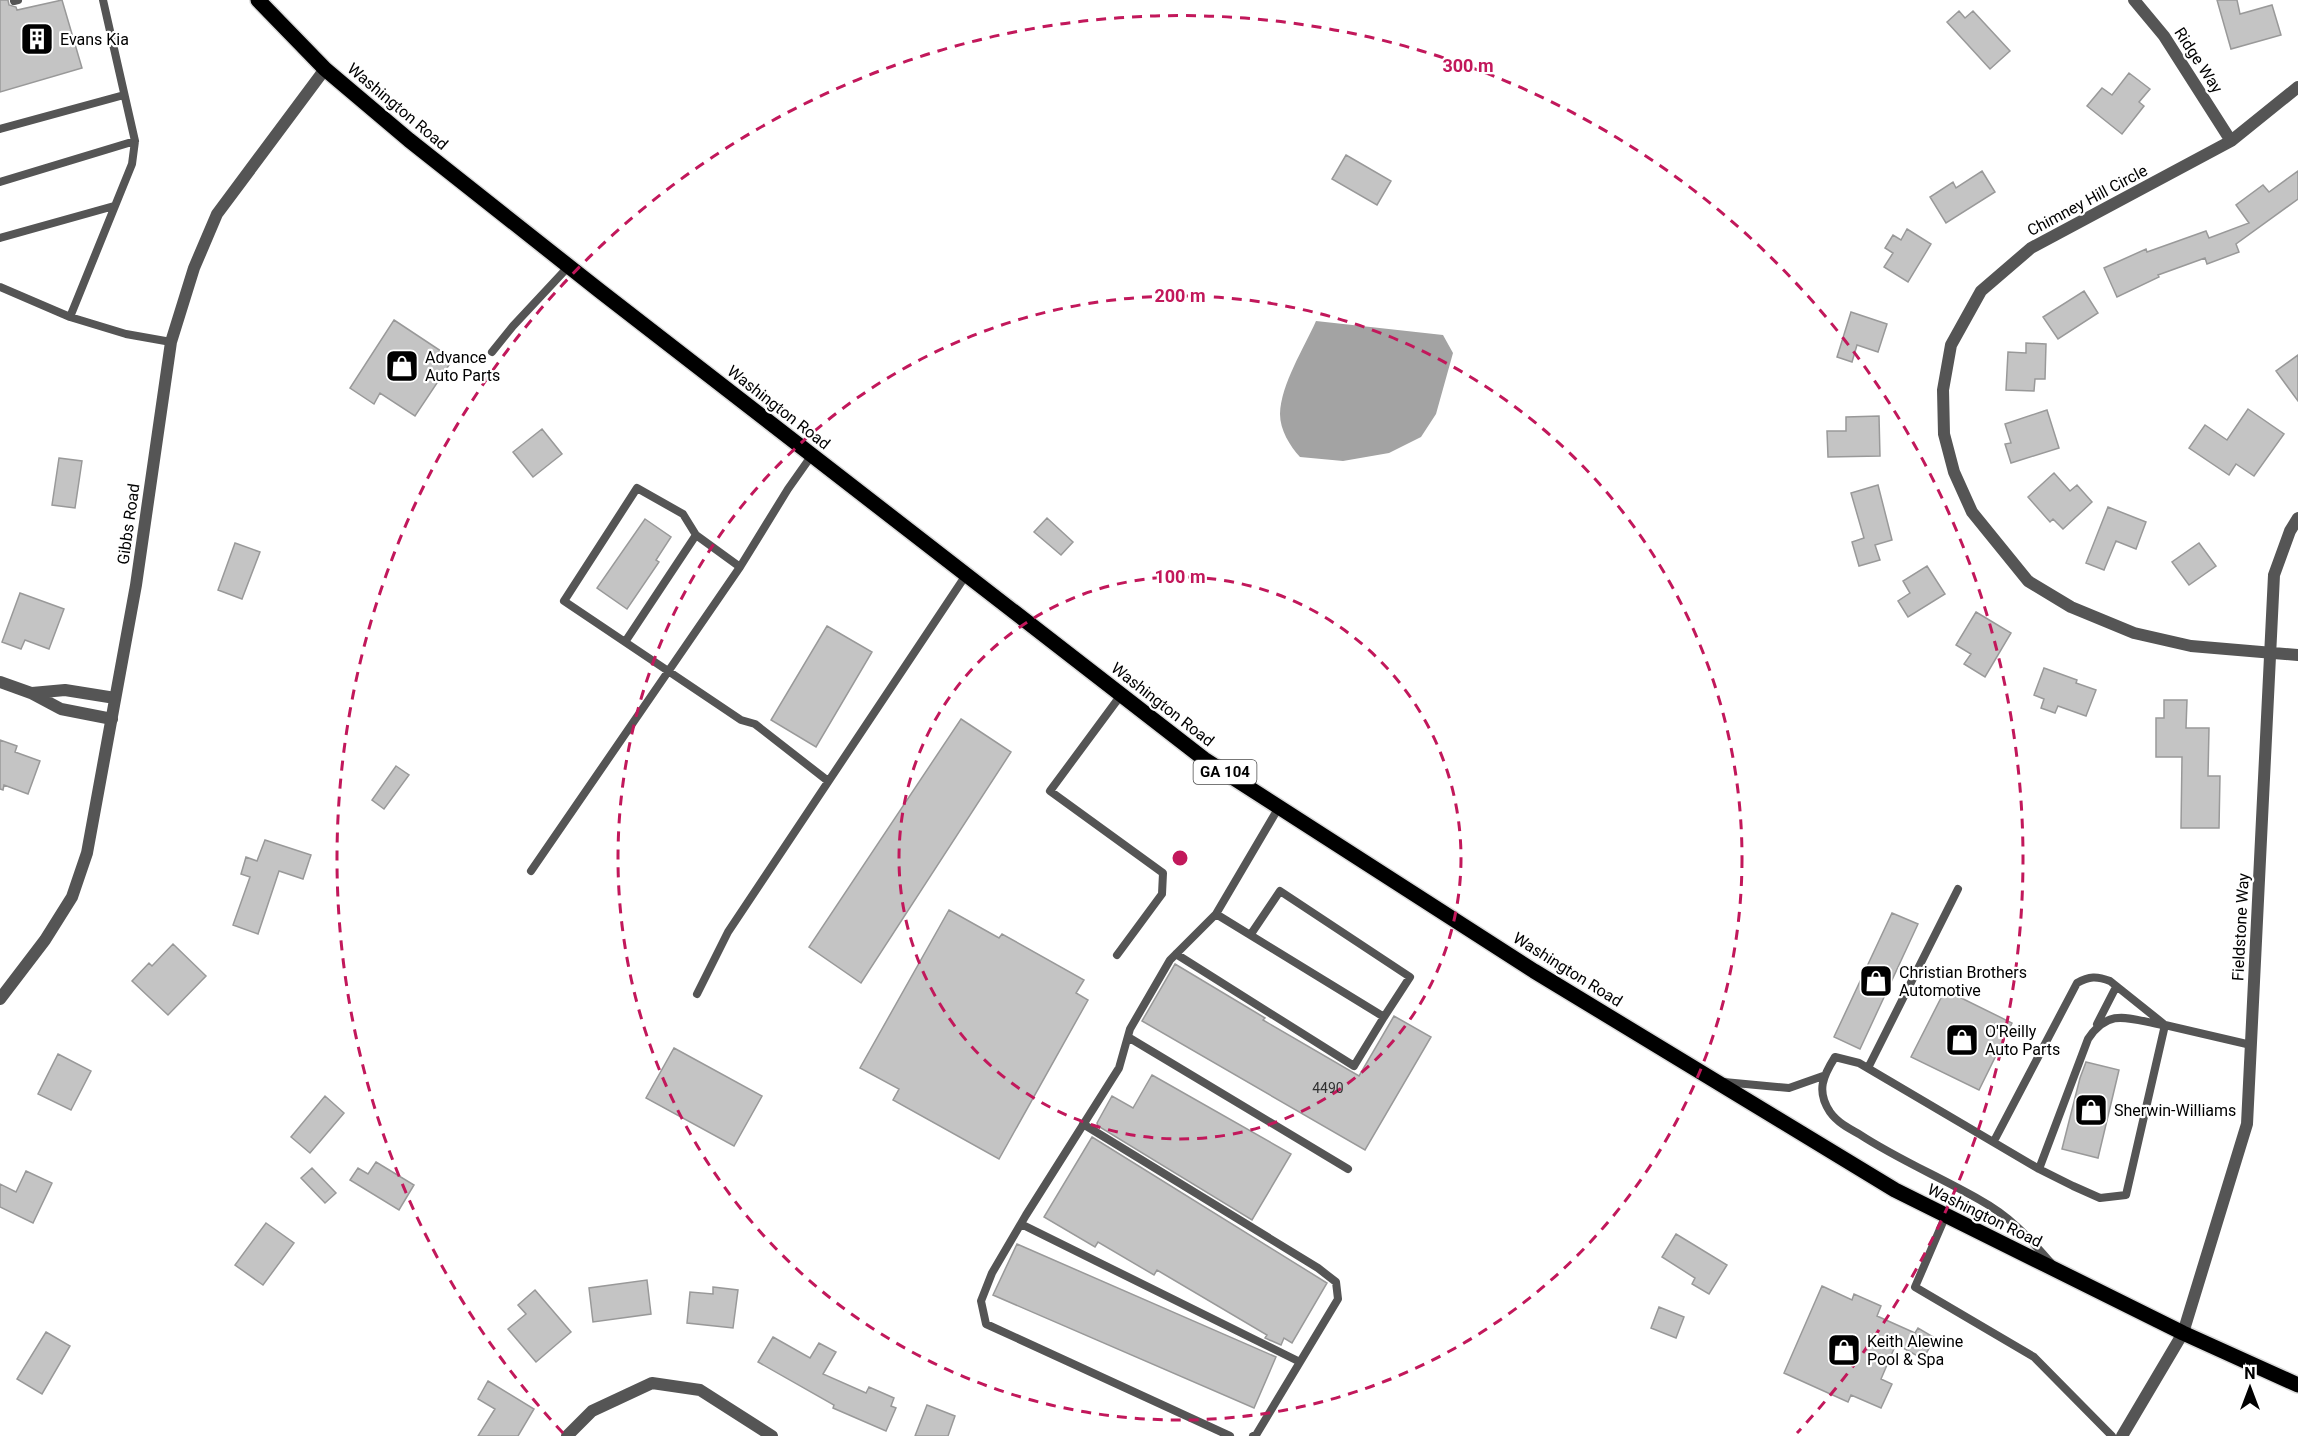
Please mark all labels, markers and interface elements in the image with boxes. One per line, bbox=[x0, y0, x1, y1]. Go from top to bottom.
building icon: Evans Kia bbox=[19, 21, 55, 57]
street label: Ridge Way bbox=[2170, 24, 2227, 97]
place label: Evans Kia bbox=[60, 30, 129, 49]
text: 300 m bbox=[1442, 55, 1494, 76]
street label: Washington Road bbox=[344, 59, 452, 154]
street label: Chimney Hill Circle bbox=[2024, 161, 2151, 240]
text: 200 m bbox=[1154, 285, 1206, 306]
shop icon: Advance Auto Parts bbox=[384, 348, 420, 384]
place label: Advance Auto Parts bbox=[425, 348, 500, 385]
street label: Washington Road bbox=[724, 361, 834, 453]
street label: Gibbs Road bbox=[113, 482, 144, 566]
text: 100 m bbox=[1154, 566, 1206, 587]
street label: Washington Road bbox=[1108, 658, 1218, 750]
road number: GA 104 bbox=[1194, 760, 1256, 784]
centre of rings bbox=[1170, 848, 1190, 868]
street label: Fieldstone Way bbox=[2228, 872, 2253, 981]
street label: Washington Road bbox=[1510, 928, 1626, 1011]
shop icon: Christian Brothers Automotive bbox=[1858, 963, 1894, 999]
place label: Christian Brothers Automotive bbox=[1899, 963, 2027, 1000]
shop icon: O'Reilly Auto Parts bbox=[1944, 1022, 1980, 1058]
place label: O'Reilly Auto Parts bbox=[1985, 1022, 2060, 1059]
house number: 4490 bbox=[1312, 1080, 1344, 1096]
shop icon: Sherwin-Williams bbox=[2073, 1092, 2109, 1128]
place label: Sherwin-Williams bbox=[2114, 1101, 2236, 1120]
street label: Washington Road bbox=[1924, 1179, 2045, 1251]
shop icon: Keith Alewine Pool & Spa bbox=[1826, 1332, 1862, 1368]
place label: Keith Alewine Pool & Spa bbox=[1867, 1332, 1963, 1369]
north arrow bbox=[2220, 1358, 2280, 1418]
text: N bbox=[2244, 1364, 2256, 1383]

